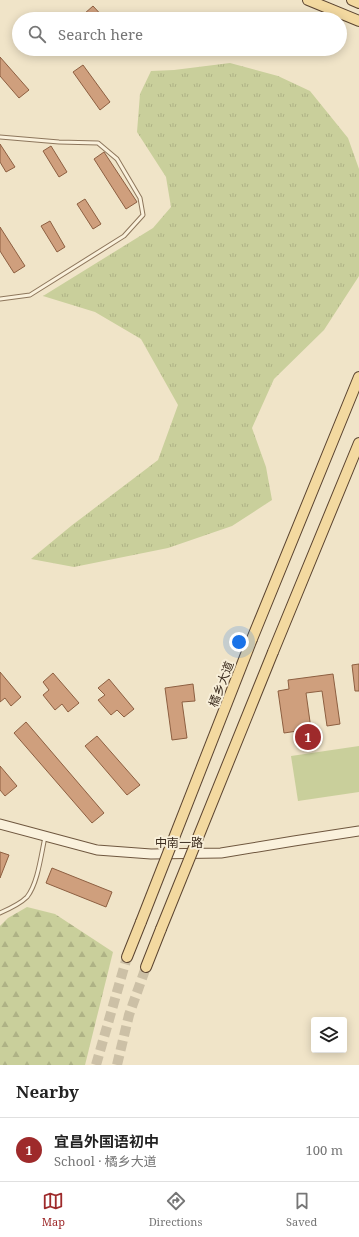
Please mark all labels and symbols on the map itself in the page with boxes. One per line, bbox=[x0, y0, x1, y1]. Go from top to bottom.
your location bbox=[229, 632, 249, 652]
street label: 橘乡大道 bbox=[204, 659, 238, 709]
pin: 1 bbox=[295, 722, 321, 752]
street label: 中南一路 bbox=[155, 834, 203, 851]

